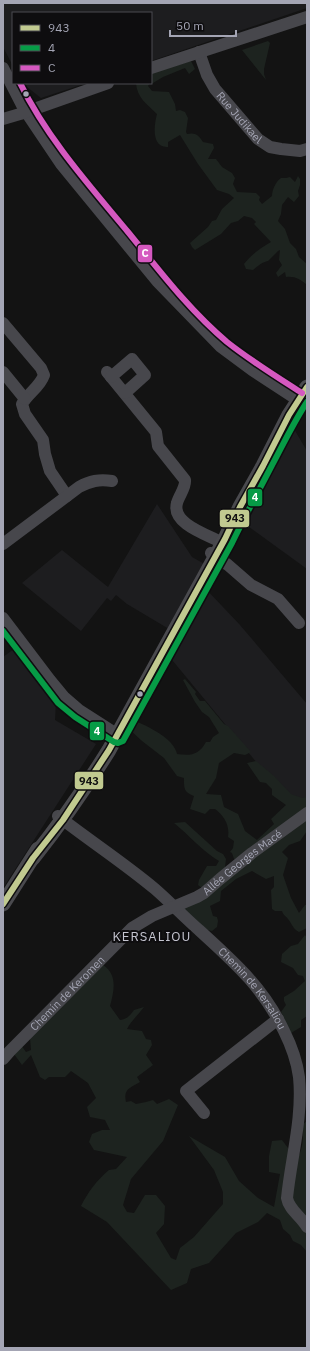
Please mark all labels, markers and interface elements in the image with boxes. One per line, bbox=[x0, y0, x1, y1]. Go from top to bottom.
legend bbox=[12, 12, 152, 84]
scale bar bbox=[170, 12, 236, 38]
text: 50 m bbox=[176, 18, 204, 33]
text: 943 bbox=[48, 20, 70, 35]
text: 4 bbox=[48, 40, 55, 55]
text: C bbox=[48, 60, 56, 75]
unlabelled marker bbox=[21, 89, 31, 99]
street label: Rue Judikael bbox=[213, 89, 265, 147]
line badge: C bbox=[137, 244, 153, 263]
text: C bbox=[141, 246, 149, 260]
line badge: 4 bbox=[247, 488, 263, 507]
text: 4 bbox=[252, 490, 259, 504]
line badge: 943 bbox=[219, 509, 250, 528]
text: 943 bbox=[225, 511, 245, 525]
unlabelled marker bbox=[135, 689, 145, 699]
line badge: 4 bbox=[89, 721, 105, 741]
text: 4 bbox=[94, 724, 101, 738]
line badge: 943 bbox=[74, 771, 104, 790]
text: 943 bbox=[79, 774, 99, 788]
street label: Allée Georges Macé bbox=[200, 827, 285, 898]
district label: KERSALIOU bbox=[113, 928, 191, 945]
street label: Chemin de Kersaliou bbox=[215, 944, 289, 1032]
street label: Chemin de Keromen bbox=[27, 953, 108, 1034]

